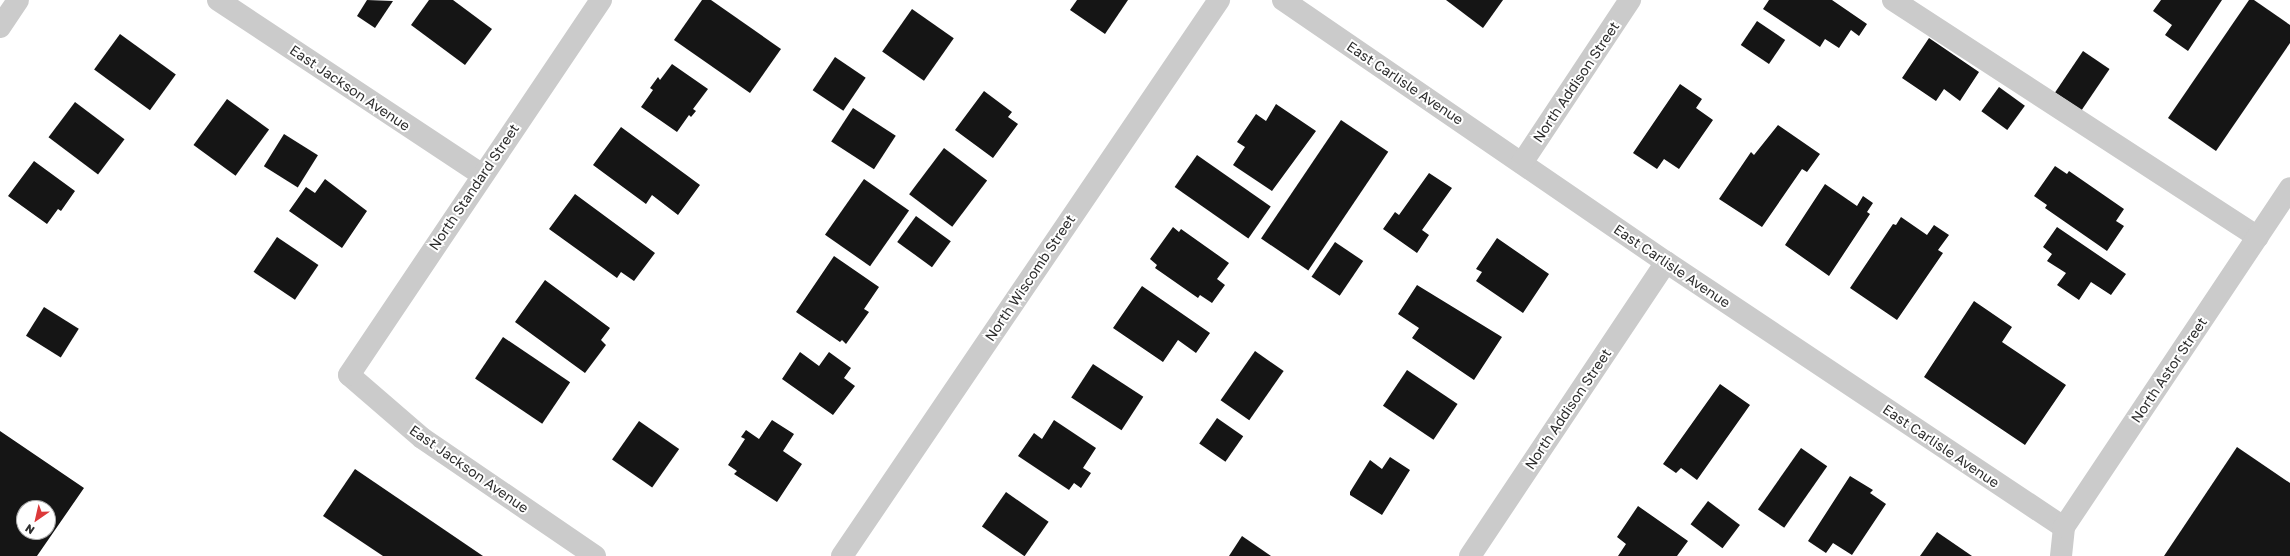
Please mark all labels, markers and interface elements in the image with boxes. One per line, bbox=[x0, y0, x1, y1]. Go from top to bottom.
street label: North Addison Street bbox=[1529, 18, 1623, 146]
street label: East Carlisle Avenue bbox=[1344, 38, 1466, 128]
street label: East Jackson Avenue bbox=[287, 42, 413, 134]
street label: North Standard Street bbox=[425, 121, 523, 253]
street label: North Wiscomb Street bbox=[981, 212, 1079, 344]
street label: East Carlisle Avenue bbox=[1611, 221, 1733, 311]
street label: North Astor Street bbox=[2127, 314, 2211, 426]
street label: North Addison Street bbox=[1521, 345, 1615, 473]
street label: East Carlisle Avenue bbox=[1880, 401, 2002, 491]
street label: East Jackson Avenue bbox=[406, 422, 532, 516]
north arrow bbox=[16, 500, 56, 540]
text: N bbox=[22, 522, 37, 537]

